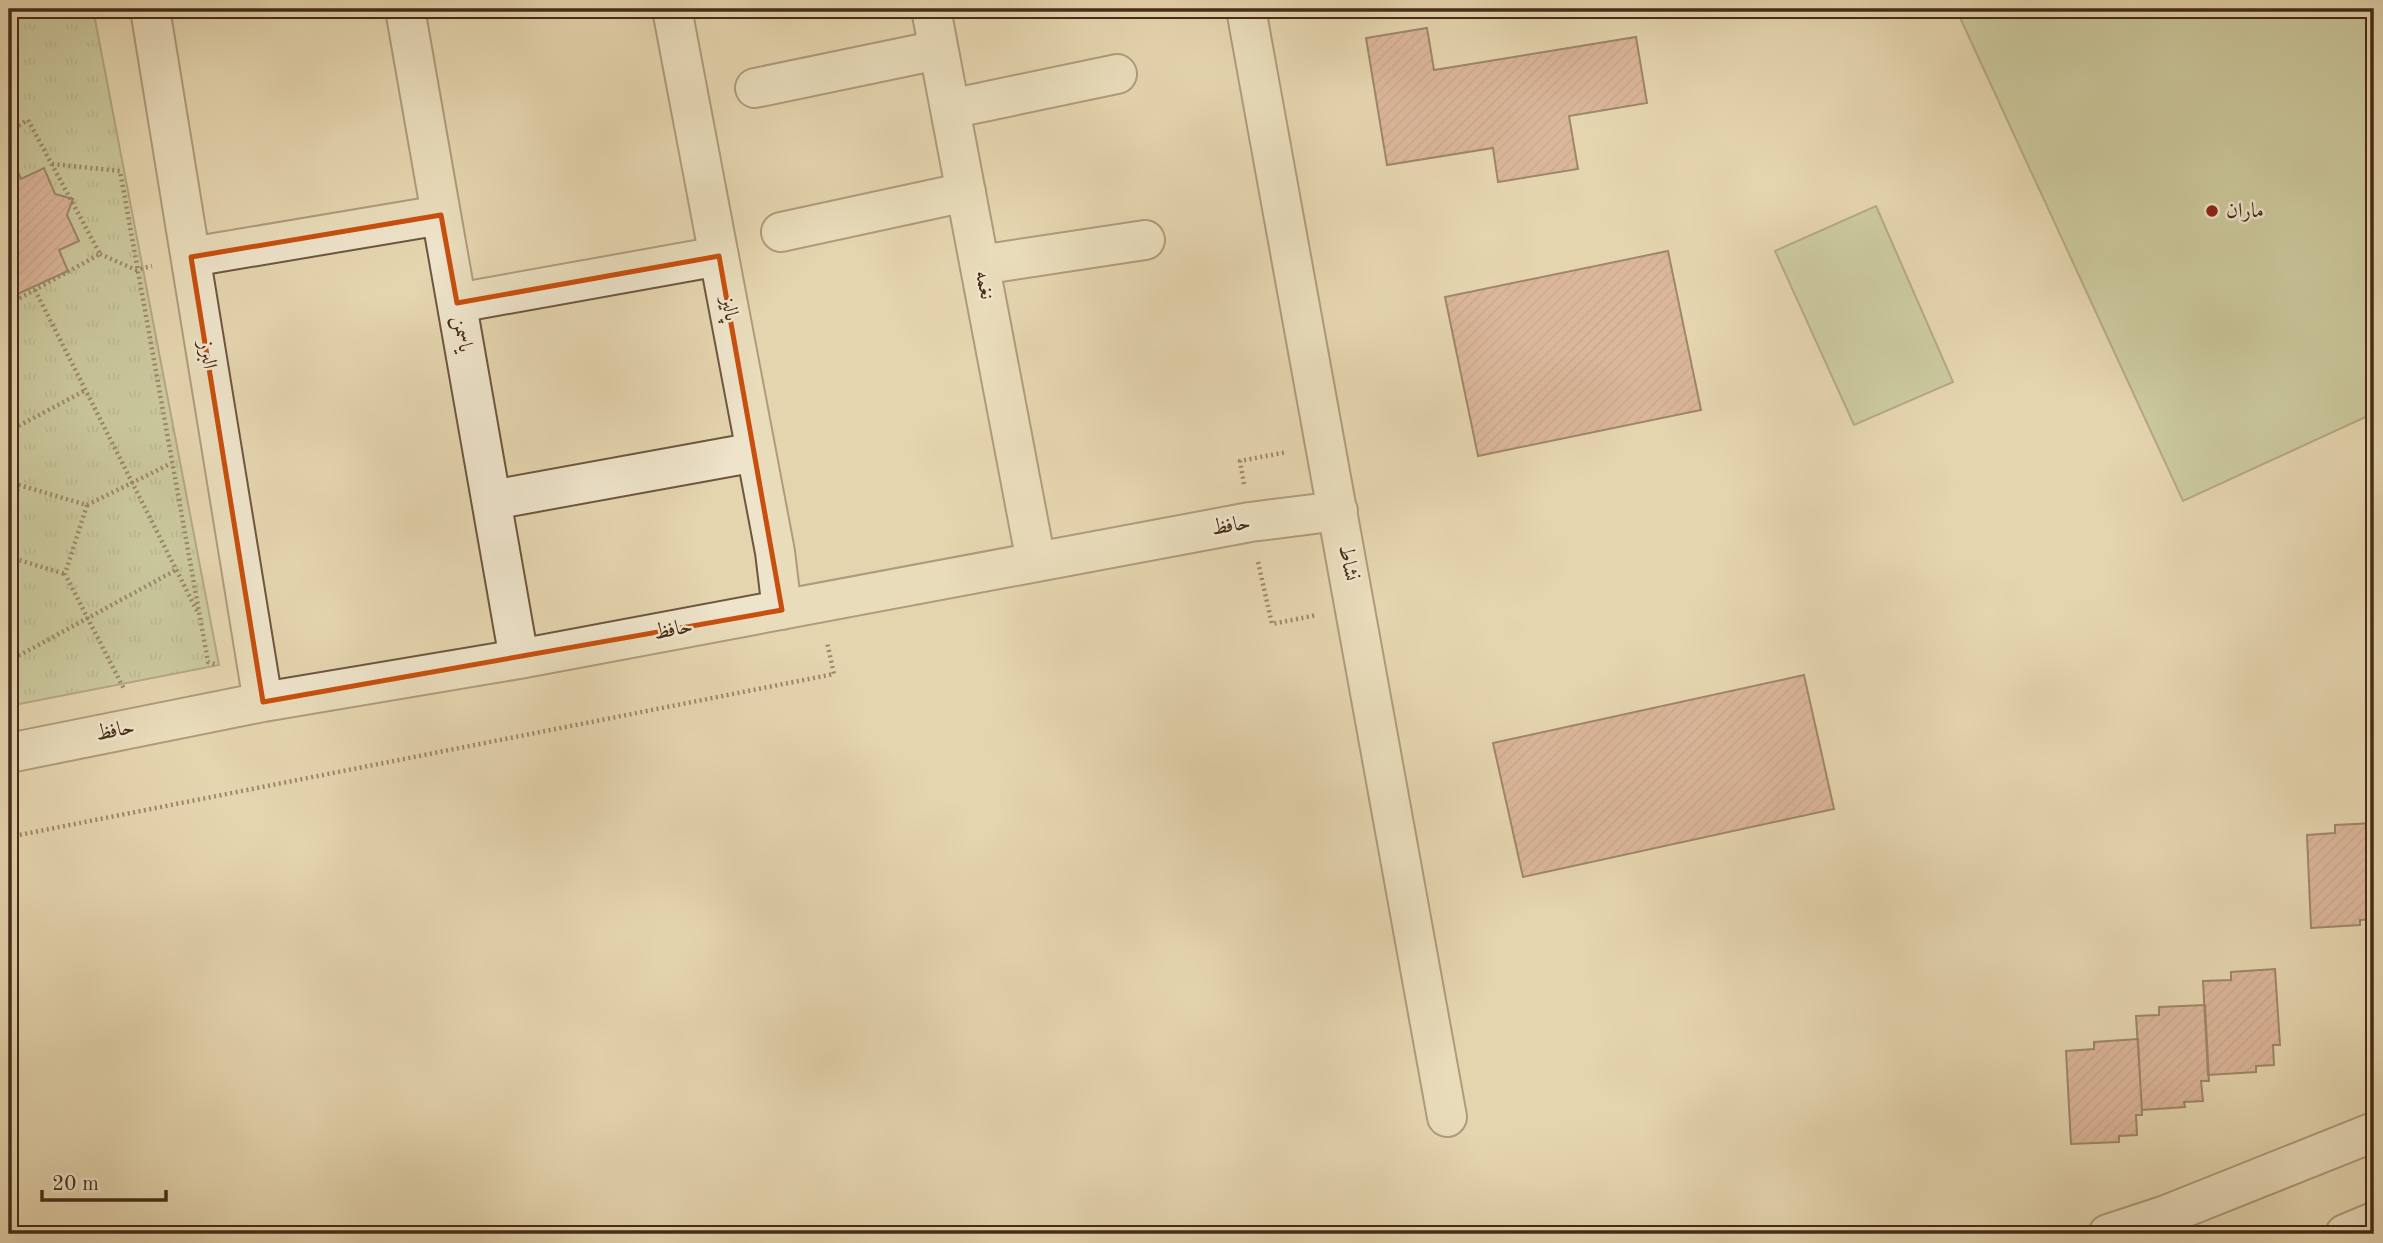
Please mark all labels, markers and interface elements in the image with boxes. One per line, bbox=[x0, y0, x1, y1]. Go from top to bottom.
place label: ماران bbox=[2226, 201, 2264, 222]
marker: ماران bbox=[2204, 203, 2220, 219]
street label: نغمه bbox=[971, 269, 997, 301]
street label: پالیز bbox=[713, 293, 742, 324]
street label: یاسمن bbox=[447, 314, 476, 355]
street label: البرز bbox=[193, 337, 220, 371]
street label: حافظ bbox=[1210, 511, 1252, 540]
street label: نشاط bbox=[1335, 543, 1361, 583]
street label: حافظ bbox=[651, 615, 694, 644]
street label: حافظ bbox=[93, 716, 136, 745]
scale bar bbox=[42, 1159, 166, 1203]
text: 20 m bbox=[52, 1174, 99, 1195]

